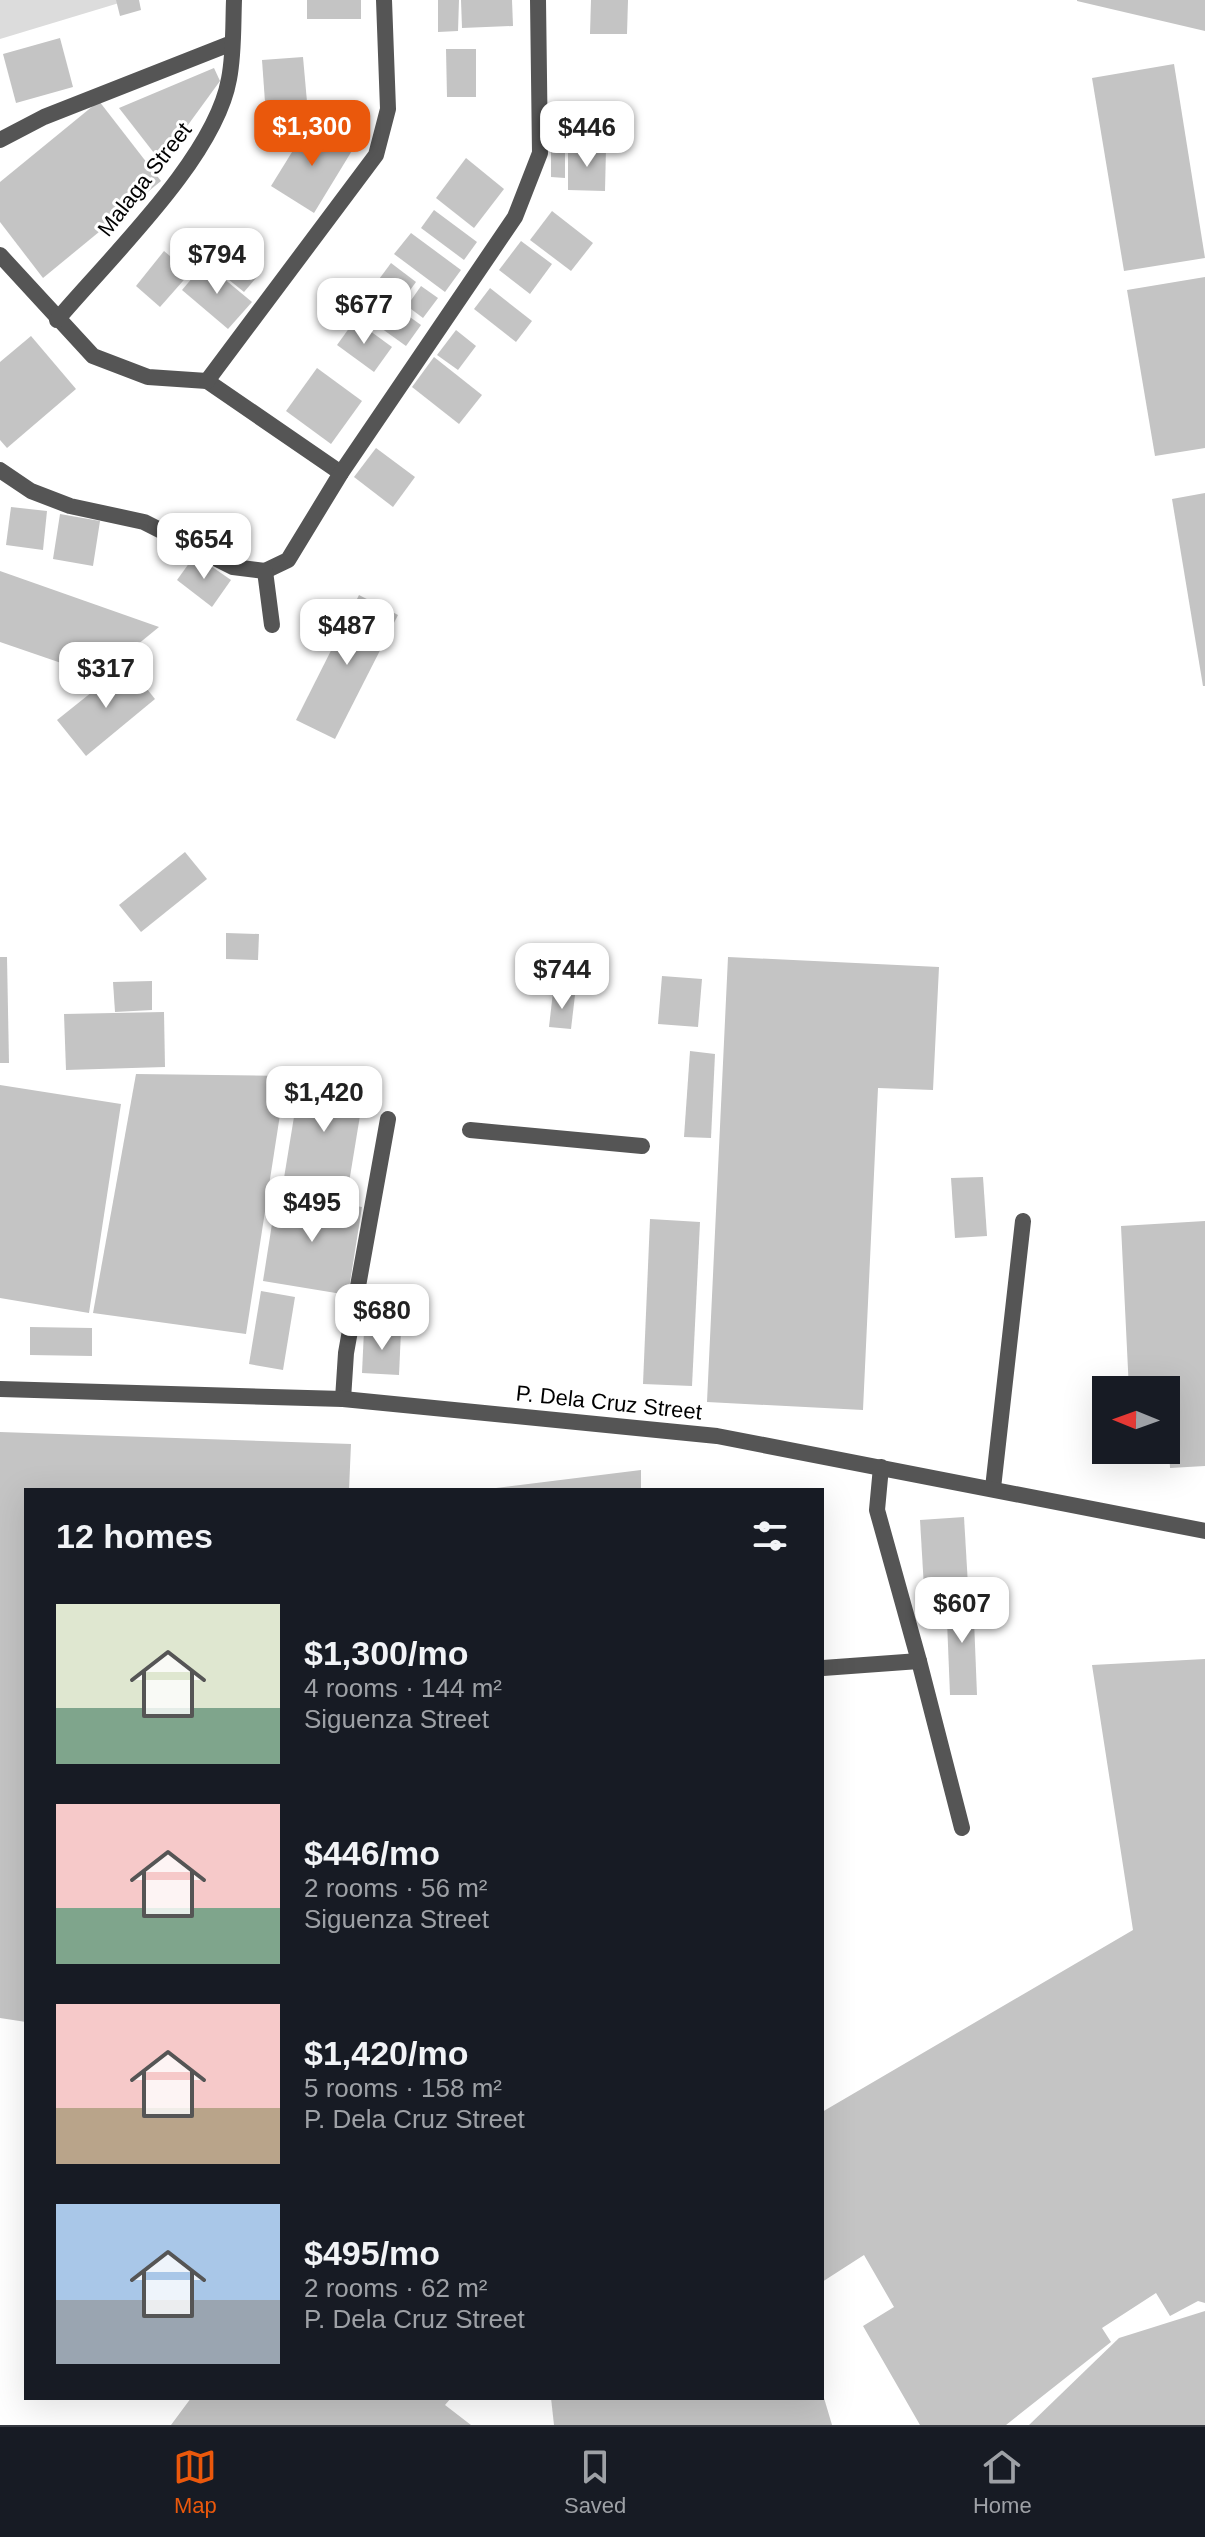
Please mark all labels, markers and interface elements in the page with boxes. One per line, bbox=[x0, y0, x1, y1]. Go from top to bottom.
pin: $1,300 bbox=[247, 100, 377, 168]
pin: $446 bbox=[540, 101, 634, 169]
text: $1,300 bbox=[272, 111, 352, 141]
text: $446 bbox=[558, 112, 616, 142]
street label: Malaga Street bbox=[92, 118, 196, 241]
pin: $794 bbox=[170, 228, 264, 296]
text: $794 bbox=[188, 239, 246, 269]
pin: $677 bbox=[317, 278, 411, 346]
text: $677 bbox=[335, 289, 393, 319]
pin: $654 bbox=[157, 513, 251, 581]
text: $654 bbox=[175, 524, 233, 554]
pin: $487 bbox=[300, 599, 394, 667]
text: $487 bbox=[318, 610, 376, 640]
pin: $317 bbox=[59, 642, 153, 710]
text: $317 bbox=[77, 653, 135, 683]
pin: $744 bbox=[515, 943, 609, 1011]
text: $744 bbox=[533, 954, 591, 984]
pin: $1,420 bbox=[259, 1066, 389, 1134]
text: $1,420 bbox=[284, 1077, 364, 1107]
pin: $495 bbox=[265, 1176, 359, 1244]
text: $495 bbox=[283, 1187, 341, 1217]
pin: $680 bbox=[335, 1284, 429, 1352]
text: $680 bbox=[353, 1295, 411, 1325]
north arrow bbox=[1092, 1376, 1180, 1464]
map controls bbox=[1092, 1376, 1180, 1464]
street label: P. Dela Cruz Street bbox=[515, 1380, 703, 1425]
icon: filters bbox=[748, 1514, 792, 1558]
text: 12 homes bbox=[56, 1517, 213, 1555]
pin: $607 bbox=[915, 1577, 1009, 1645]
text: $607 bbox=[933, 1588, 991, 1618]
text: $1,300/mo bbox=[304, 1634, 468, 1672]
icon: home bbox=[120, 1636, 216, 1732]
text: 4 rooms · 144 m² bbox=[304, 1673, 502, 1703]
text: Siguenza Street bbox=[304, 1704, 489, 1734]
text: $446/mo bbox=[304, 1834, 440, 1872]
icon: home bbox=[120, 1836, 216, 1932]
text: 2 rooms · 56 m² bbox=[304, 1873, 488, 1903]
text: Siguenza Street bbox=[304, 1904, 489, 1934]
text: $1,420/mo bbox=[304, 2034, 468, 2072]
icon: home bbox=[120, 2036, 216, 2132]
text: 5 rooms · 158 m² bbox=[304, 2073, 502, 2103]
text: P. Dela Cruz Street bbox=[304, 2104, 525, 2134]
text: $495/mo bbox=[304, 2234, 440, 2272]
icon: home bbox=[120, 2236, 216, 2332]
text: 2 rooms · 62 m² bbox=[304, 2273, 488, 2303]
text: P. Dela Cruz Street bbox=[304, 2304, 525, 2334]
tab: Map bbox=[173, 2445, 217, 2519]
tab: Saved bbox=[564, 2445, 626, 2519]
tab: Home bbox=[973, 2445, 1032, 2519]

